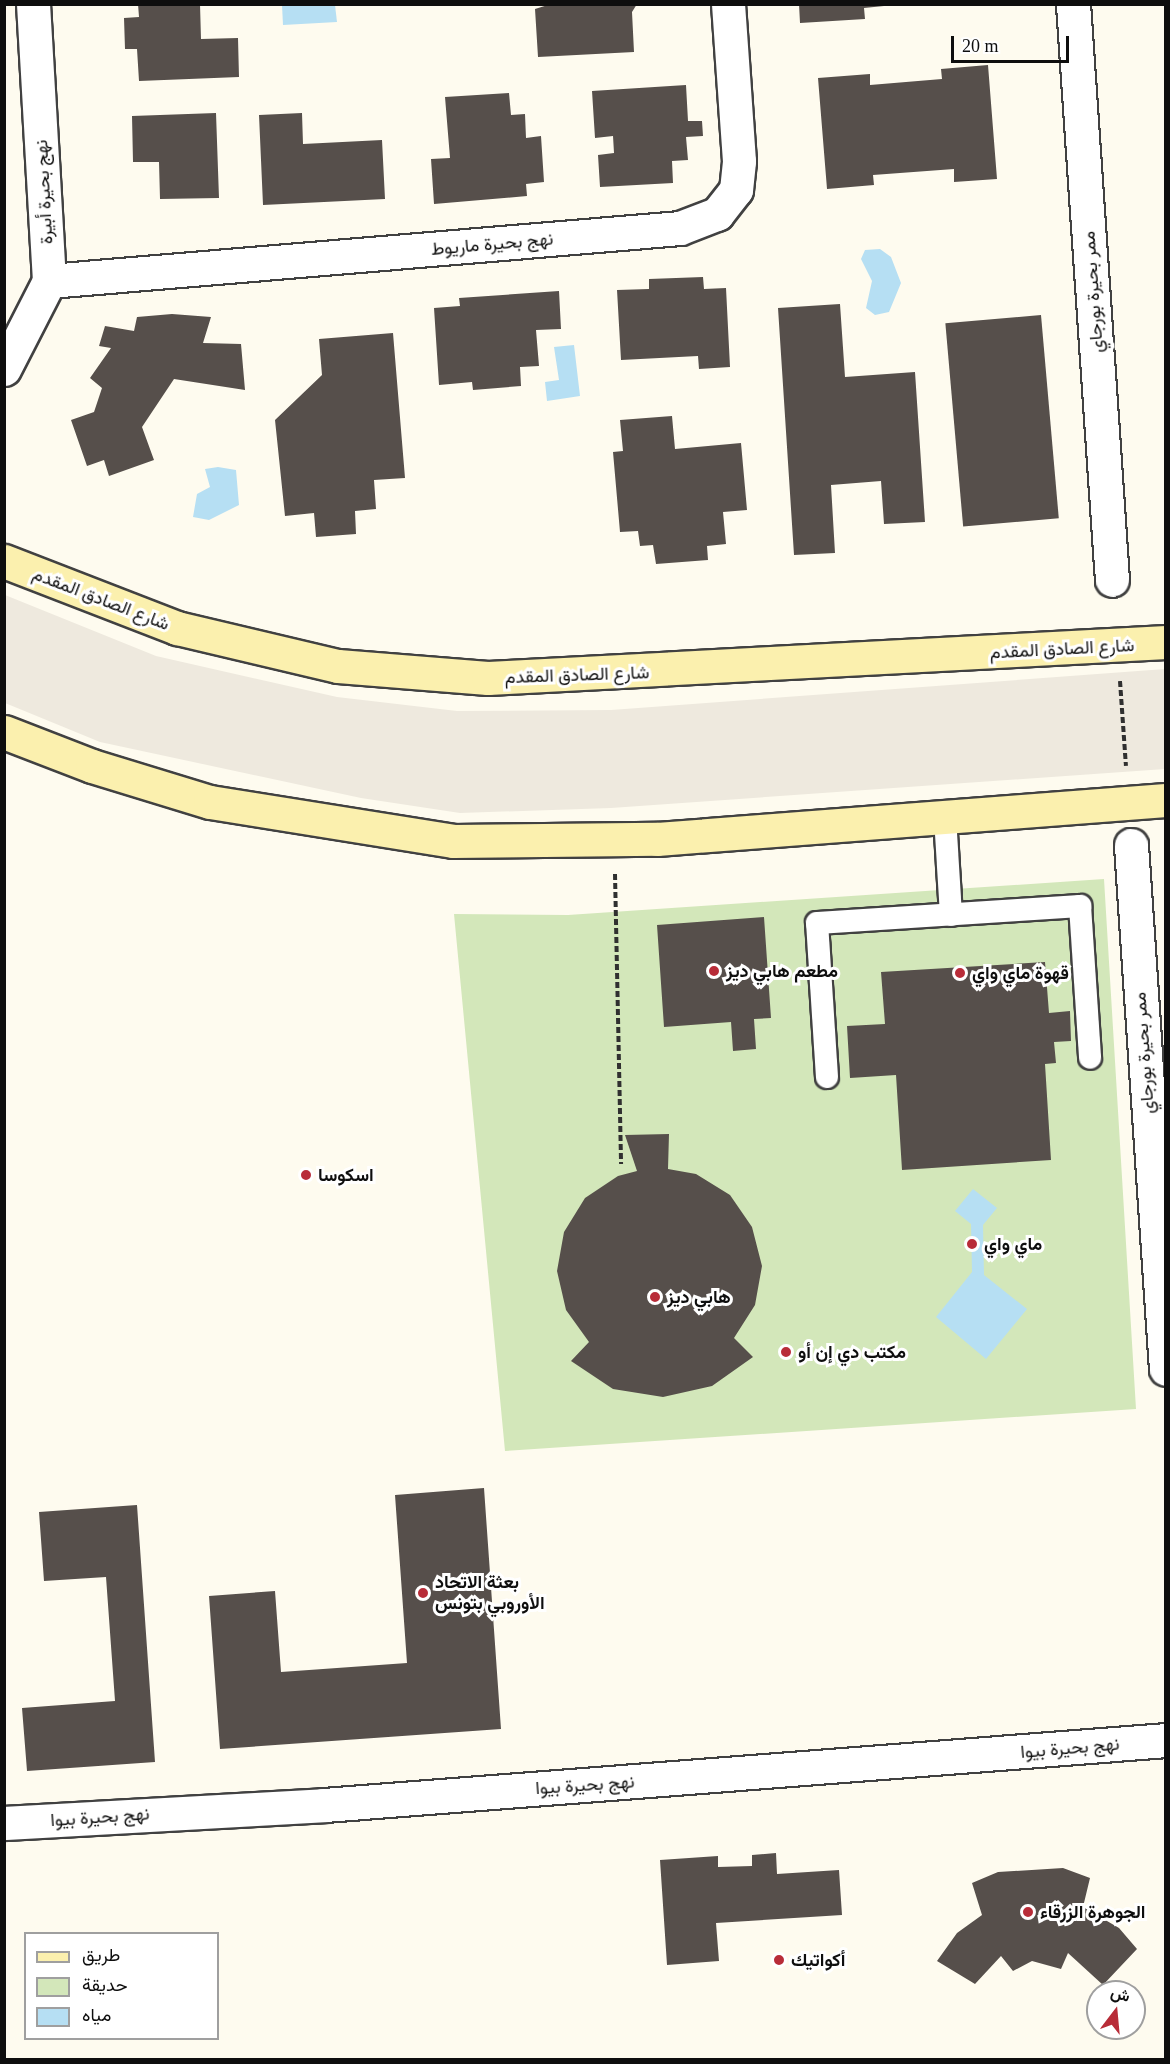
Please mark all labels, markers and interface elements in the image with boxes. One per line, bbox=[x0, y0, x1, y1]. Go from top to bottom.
scale bar bbox=[954, 24, 1072, 62]
text: 20 m bbox=[962, 36, 999, 56]
street label: نهج بحيرة أبيرة bbox=[30, 139, 58, 245]
street label: نهج بحيرة ماريوط bbox=[430, 228, 554, 260]
street label: ممر بحيرة بورجاي bbox=[1078, 230, 1108, 354]
street label: شارع الصادق المقدم bbox=[30, 563, 172, 635]
street label: شارع الصادق المقدم bbox=[989, 634, 1135, 664]
street label: شارع الصادق المقدم bbox=[504, 662, 650, 688]
place label: مطعم هابي ديز bbox=[726, 960, 838, 982]
place label: قهوة ماي واي bbox=[972, 962, 1069, 984]
marker: مطعم هابي ديز bbox=[707, 964, 721, 978]
marker: قهوة ماي واي bbox=[953, 966, 967, 980]
street label: ممر بحيرة بورجاي bbox=[1129, 991, 1159, 1115]
place label: اسكوسا bbox=[318, 1164, 374, 1186]
marker: اسكوسا bbox=[299, 1168, 313, 1182]
place label: ماي واي bbox=[984, 1233, 1042, 1255]
marker: ماي واي bbox=[965, 1237, 979, 1251]
place label: هابي ديز bbox=[667, 1286, 731, 1308]
marker: هابي ديز bbox=[648, 1290, 662, 1304]
place label: مكتب دي إن أو bbox=[798, 1341, 906, 1363]
marker: مكتب دي إن أو bbox=[779, 1345, 793, 1359]
place label: بعثة الاتحاد الأوروبي بتونس bbox=[435, 1572, 545, 1614]
marker: بعثة الاتحاد الأوروبي بتونس bbox=[416, 1586, 430, 1600]
street label: نهج بحيرة بيوا bbox=[1020, 1733, 1120, 1763]
street label: نهج بحيرة بيوا bbox=[535, 1771, 635, 1799]
street label: نهج بحيرة بيوا bbox=[50, 1803, 150, 1831]
place label: الجوهرة الزرقاء bbox=[1040, 1901, 1146, 1923]
marker: الجوهرة الزرقاء bbox=[1021, 1905, 1035, 1919]
legend bbox=[24, 1932, 219, 2040]
text: طريق bbox=[82, 1945, 120, 1965]
place label: أكواتيك bbox=[791, 1949, 845, 1971]
marker: أكواتيك bbox=[772, 1953, 786, 1967]
text: حديقة bbox=[82, 1975, 128, 1995]
north arrow bbox=[1086, 1980, 1146, 2040]
text: ش bbox=[1109, 1983, 1132, 2005]
text: مياه bbox=[82, 2005, 111, 2025]

